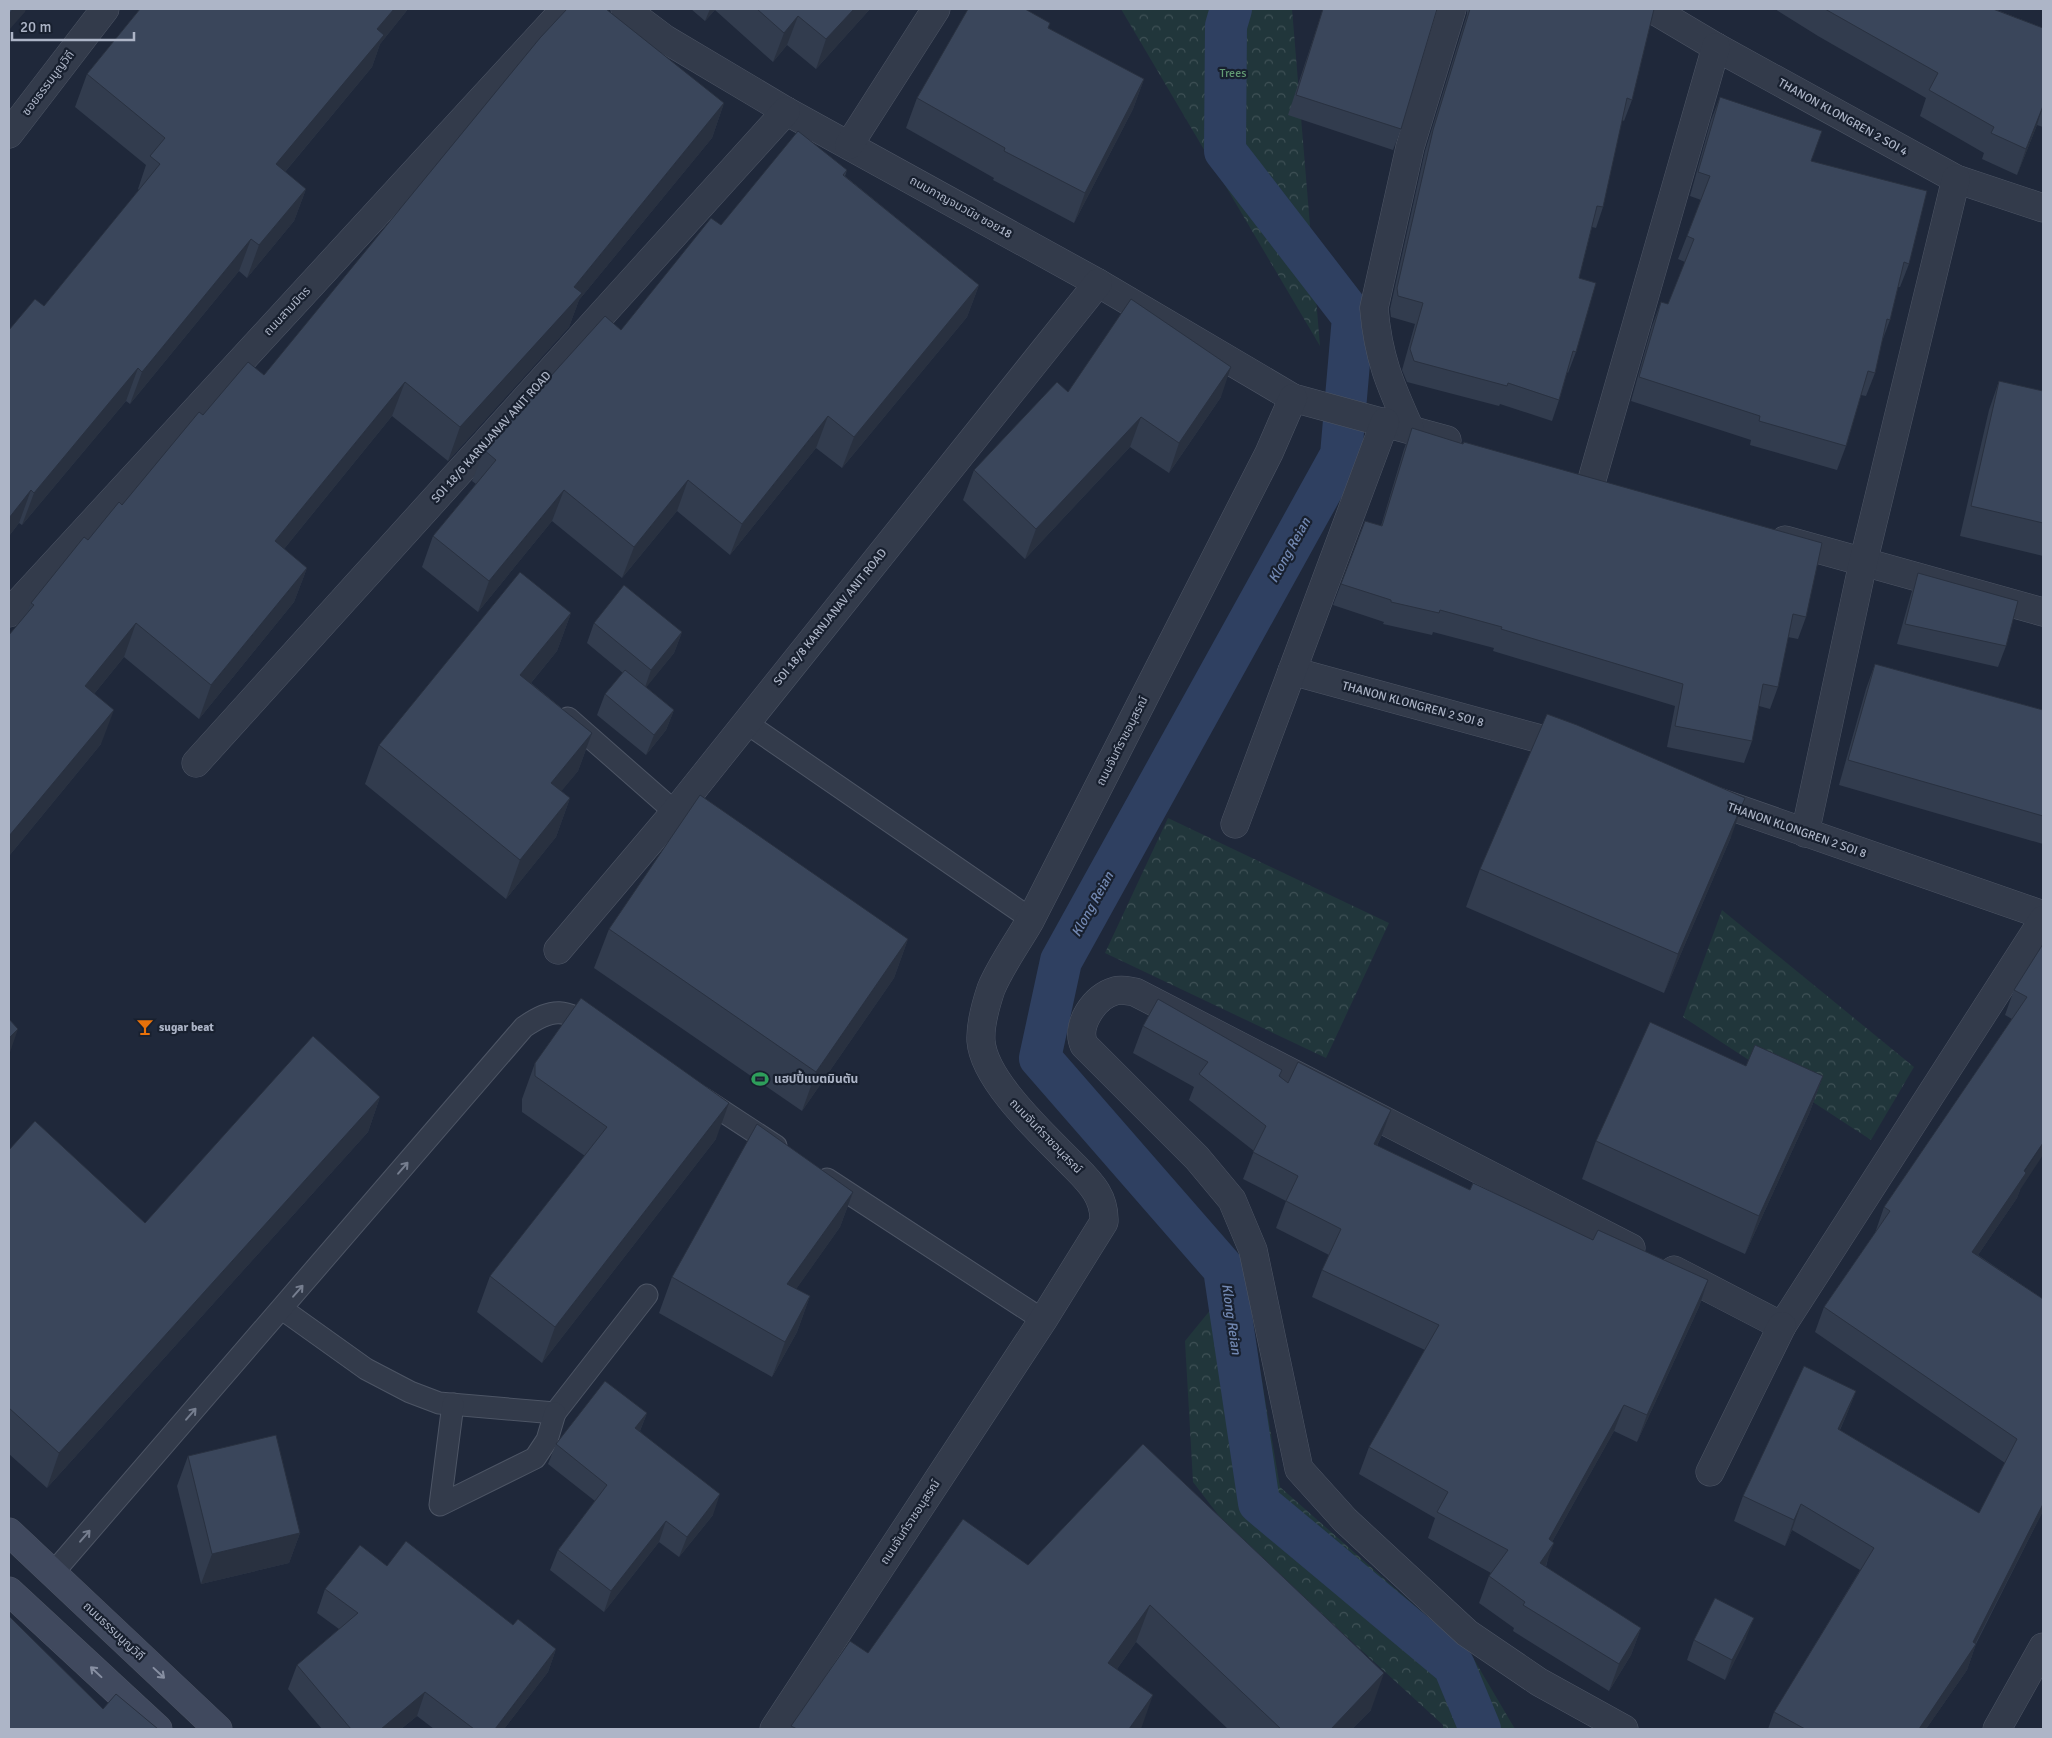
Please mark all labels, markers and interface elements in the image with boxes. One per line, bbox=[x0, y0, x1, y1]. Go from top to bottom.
scale bar bbox=[12, 10, 135, 42]
text: 20 m bbox=[20, 18, 51, 36]
street label: ซอยธรรมนูญวิถี bbox=[19, 48, 78, 119]
park label: Trees bbox=[1220, 66, 1246, 81]
street label: THANON KLONGREN 2 SOI 4 bbox=[1775, 75, 1911, 160]
street label: ถนนกาญจนวนิช ซอย18 bbox=[907, 173, 1015, 242]
street label: ถนนสามมิตร bbox=[261, 283, 314, 339]
street label: SOI 18/6 KARNJANAV ANIT ROAD bbox=[428, 368, 555, 506]
water label: Klong Reian bbox=[1265, 515, 1314, 586]
street label: SOI 18/8 KARNJANAV ANIT ROAD bbox=[770, 546, 890, 689]
street label: THANON KLONGREN 2 SOI 8 bbox=[1340, 678, 1485, 731]
street label: ถนนจันท์ราชอนุสรณ์ bbox=[1093, 694, 1151, 788]
street label: THANON KLONGREN 2 SOI 8 bbox=[1725, 800, 1868, 861]
water label: Klong Reian bbox=[1068, 869, 1117, 940]
bar icon: sugar beat bbox=[135, 1017, 155, 1037]
place label: sugar beat bbox=[159, 1020, 214, 1035]
sports icon: แฮปปี้แบตมินตัน bbox=[750, 1069, 770, 1089]
place label: แฮปปี้แบตมินตัน bbox=[774, 1070, 858, 1087]
street label: ถนนจันท์ราชอนุสรณ์ bbox=[1006, 1096, 1085, 1177]
one-way arrow bbox=[398, 1161, 409, 1174]
water label: Klong Reian bbox=[1218, 1283, 1245, 1356]
one-way arrow bbox=[292, 1285, 303, 1298]
one-way arrow bbox=[186, 1407, 197, 1420]
street label: ถนนจันท์ราชอนุสรณ์ bbox=[877, 1477, 943, 1568]
one-way arrow bbox=[79, 1530, 90, 1543]
street label: ถนนธรรมนูญวิถี bbox=[80, 1599, 148, 1664]
one-way arrow bbox=[90, 1667, 103, 1678]
one-way arrow bbox=[153, 1667, 165, 1679]

